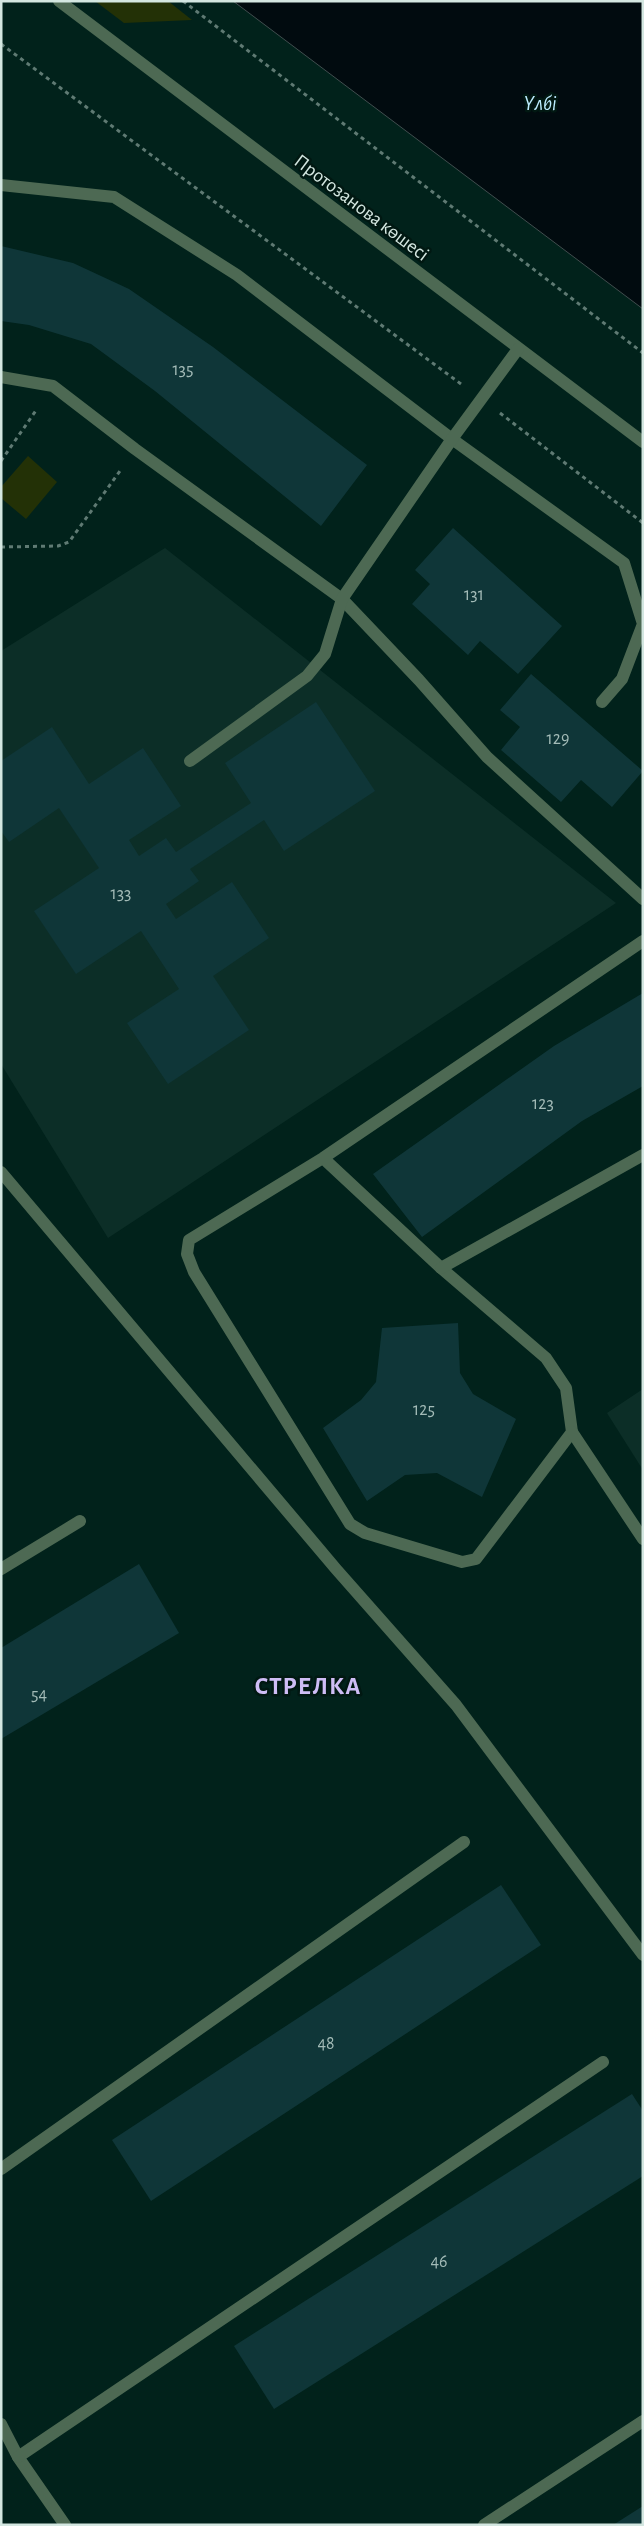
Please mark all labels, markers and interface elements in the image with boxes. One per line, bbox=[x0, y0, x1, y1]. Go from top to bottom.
water label: Үлбі bbox=[524, 93, 557, 114]
street label: Протозанова көшесі bbox=[290, 151, 433, 265]
house number: 135 bbox=[172, 361, 194, 379]
house number: 131 bbox=[464, 586, 484, 604]
house number: 129 bbox=[547, 730, 569, 748]
house number: 133 bbox=[110, 885, 132, 903]
house number: 123 bbox=[532, 1095, 554, 1113]
house number: 125 bbox=[413, 1401, 435, 1419]
district label: СТРЕЛКА bbox=[254, 1674, 362, 1699]
house number: 54 bbox=[31, 1686, 47, 1704]
house number: 48 bbox=[317, 2035, 335, 2053]
house number: 46 bbox=[430, 2253, 448, 2271]

